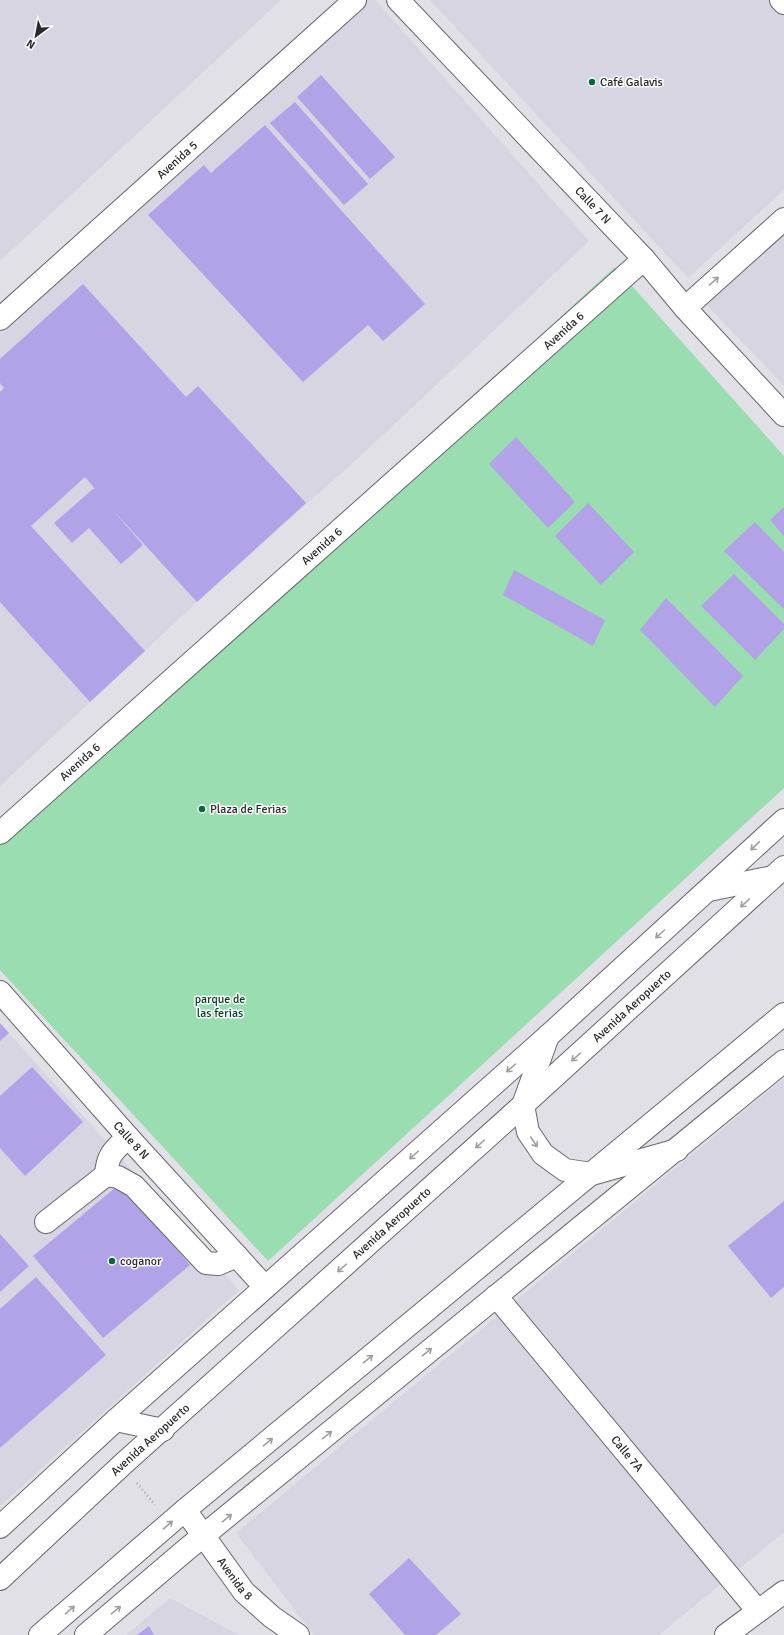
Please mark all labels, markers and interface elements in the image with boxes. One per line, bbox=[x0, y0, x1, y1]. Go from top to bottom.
north arrow bbox=[16, 16, 56, 56]
text: N bbox=[24, 37, 38, 52]
place label: Café Galavis bbox=[600, 75, 663, 90]
marker: Café Galavis bbox=[587, 77, 597, 87]
street label: Avenida 5 bbox=[153, 138, 201, 182]
street label: Calle 7 N bbox=[572, 183, 614, 227]
one-way arrow bbox=[709, 277, 719, 286]
street label: Avenida 6 bbox=[540, 308, 587, 353]
street label: Avenida 6 bbox=[298, 524, 345, 568]
street label: Avenida 6 bbox=[56, 740, 103, 784]
place label: Plaza de Ferias bbox=[210, 802, 287, 817]
marker: Plaza de Ferias bbox=[197, 804, 207, 814]
one-way arrow bbox=[750, 842, 761, 851]
one-way arrow bbox=[740, 898, 750, 908]
one-way arrow bbox=[654, 930, 665, 939]
street label: Avenida Aeropuerto bbox=[589, 966, 674, 1045]
park label: parque de las ferias bbox=[195, 992, 245, 1021]
one-way arrow bbox=[571, 1052, 581, 1061]
one-way arrow bbox=[506, 1064, 516, 1073]
street label: Calle 8 N bbox=[110, 1118, 152, 1162]
one-way arrow bbox=[530, 1136, 539, 1147]
one-way arrow bbox=[475, 1139, 485, 1149]
one-way arrow bbox=[409, 1150, 419, 1159]
street label: Avenida Aeropuerto bbox=[349, 1184, 434, 1262]
place label: coganor bbox=[120, 1254, 162, 1269]
marker: coganor bbox=[107, 1256, 117, 1266]
one-way arrow bbox=[336, 1264, 347, 1273]
one-way arrow bbox=[422, 1348, 433, 1357]
one-way arrow bbox=[363, 1354, 374, 1363]
street label: Avenida Aeropuerto bbox=[108, 1400, 193, 1479]
one-way arrow bbox=[322, 1431, 332, 1440]
street label: Calle 7A bbox=[608, 1432, 647, 1475]
one-way arrow bbox=[263, 1437, 274, 1446]
one-way arrow bbox=[221, 1513, 232, 1522]
one-way arrow bbox=[163, 1521, 173, 1530]
street label: Avenida 8 bbox=[214, 1554, 256, 1604]
one-way arrow bbox=[64, 1605, 75, 1614]
one-way arrow bbox=[111, 1605, 121, 1614]

